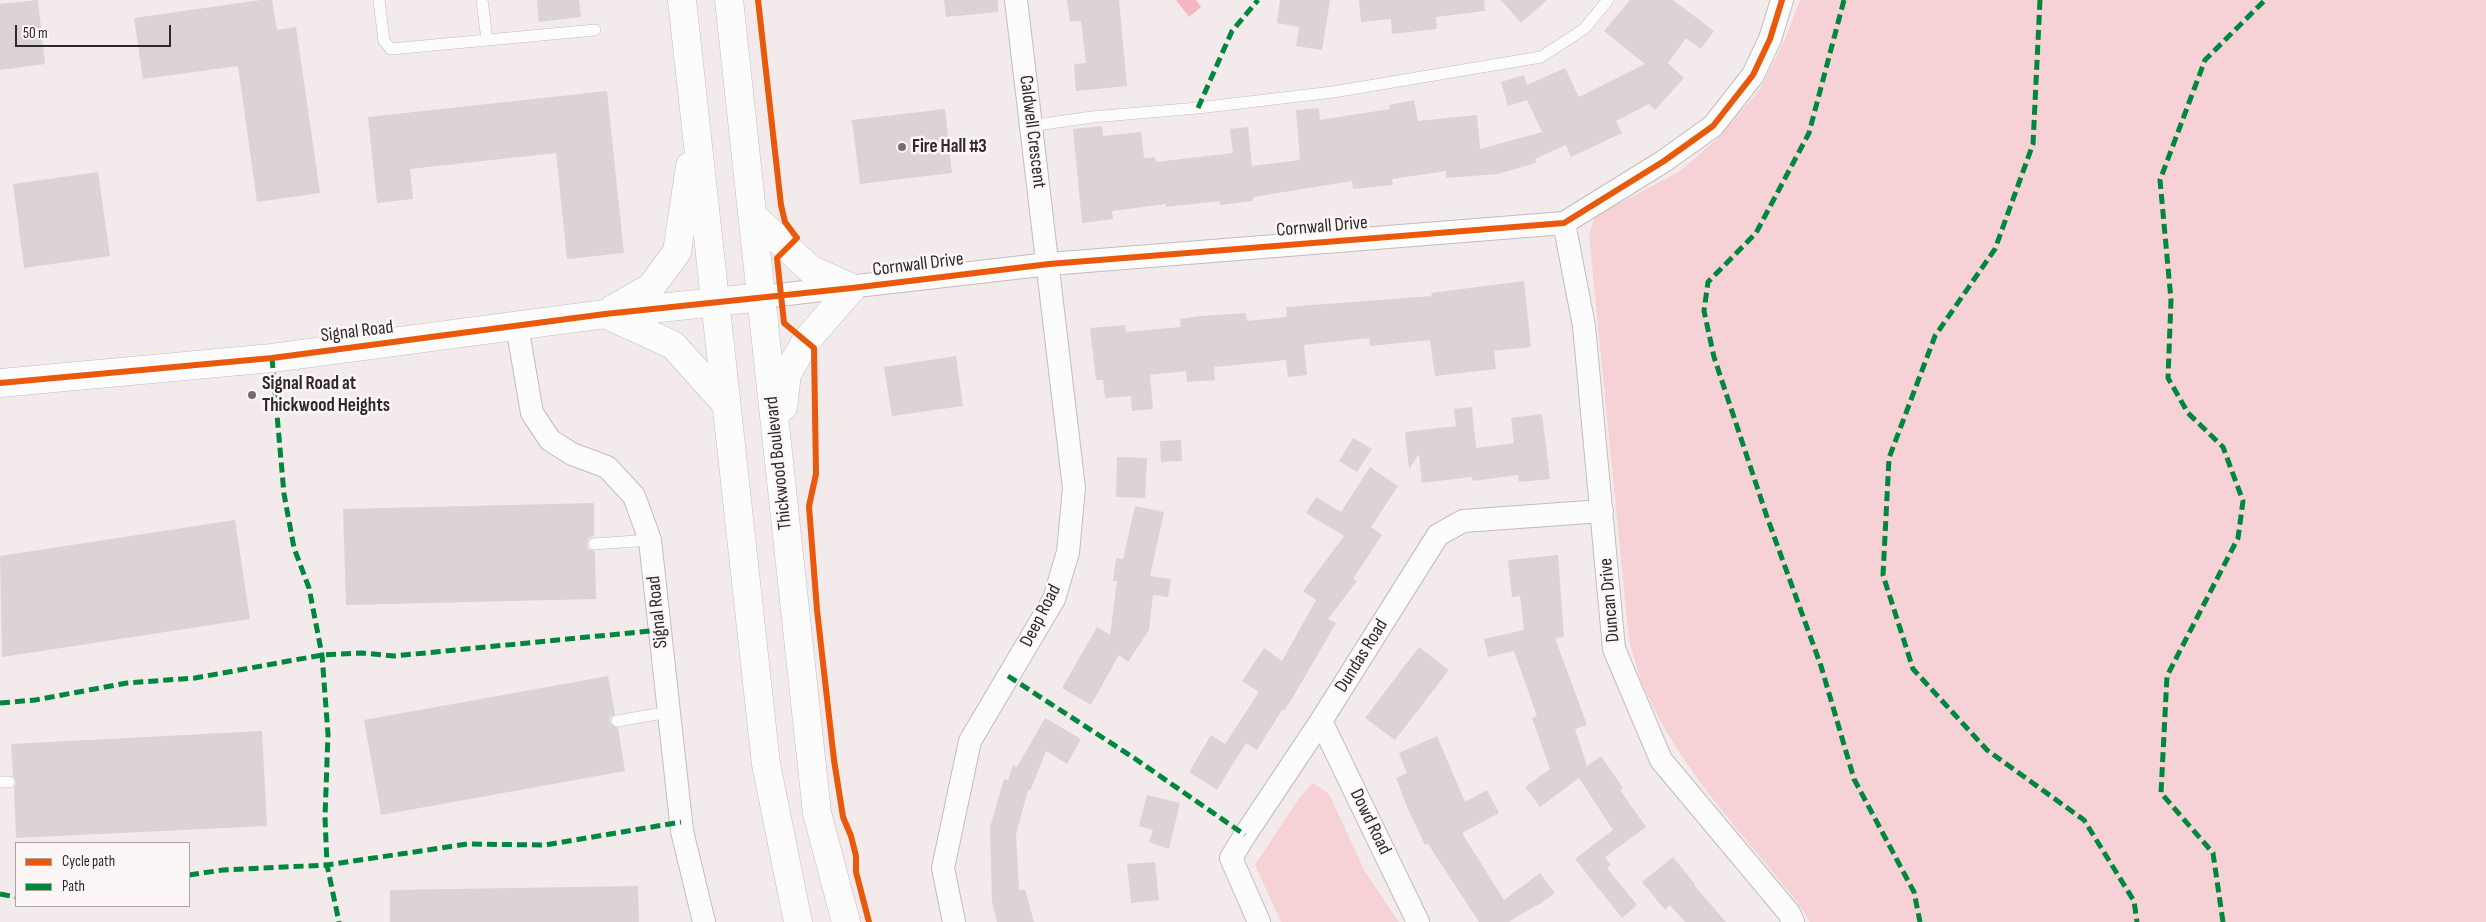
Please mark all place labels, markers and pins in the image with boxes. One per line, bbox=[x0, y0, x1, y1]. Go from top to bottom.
place label: Fire Hall #3 bbox=[912, 136, 987, 158]
marker: Fire Hall #3 bbox=[896, 141, 908, 153]
place label: Signal Road at Thickwood Heights bbox=[262, 373, 390, 417]
marker: Signal Road at Thickwood Heights bbox=[246, 389, 258, 401]

